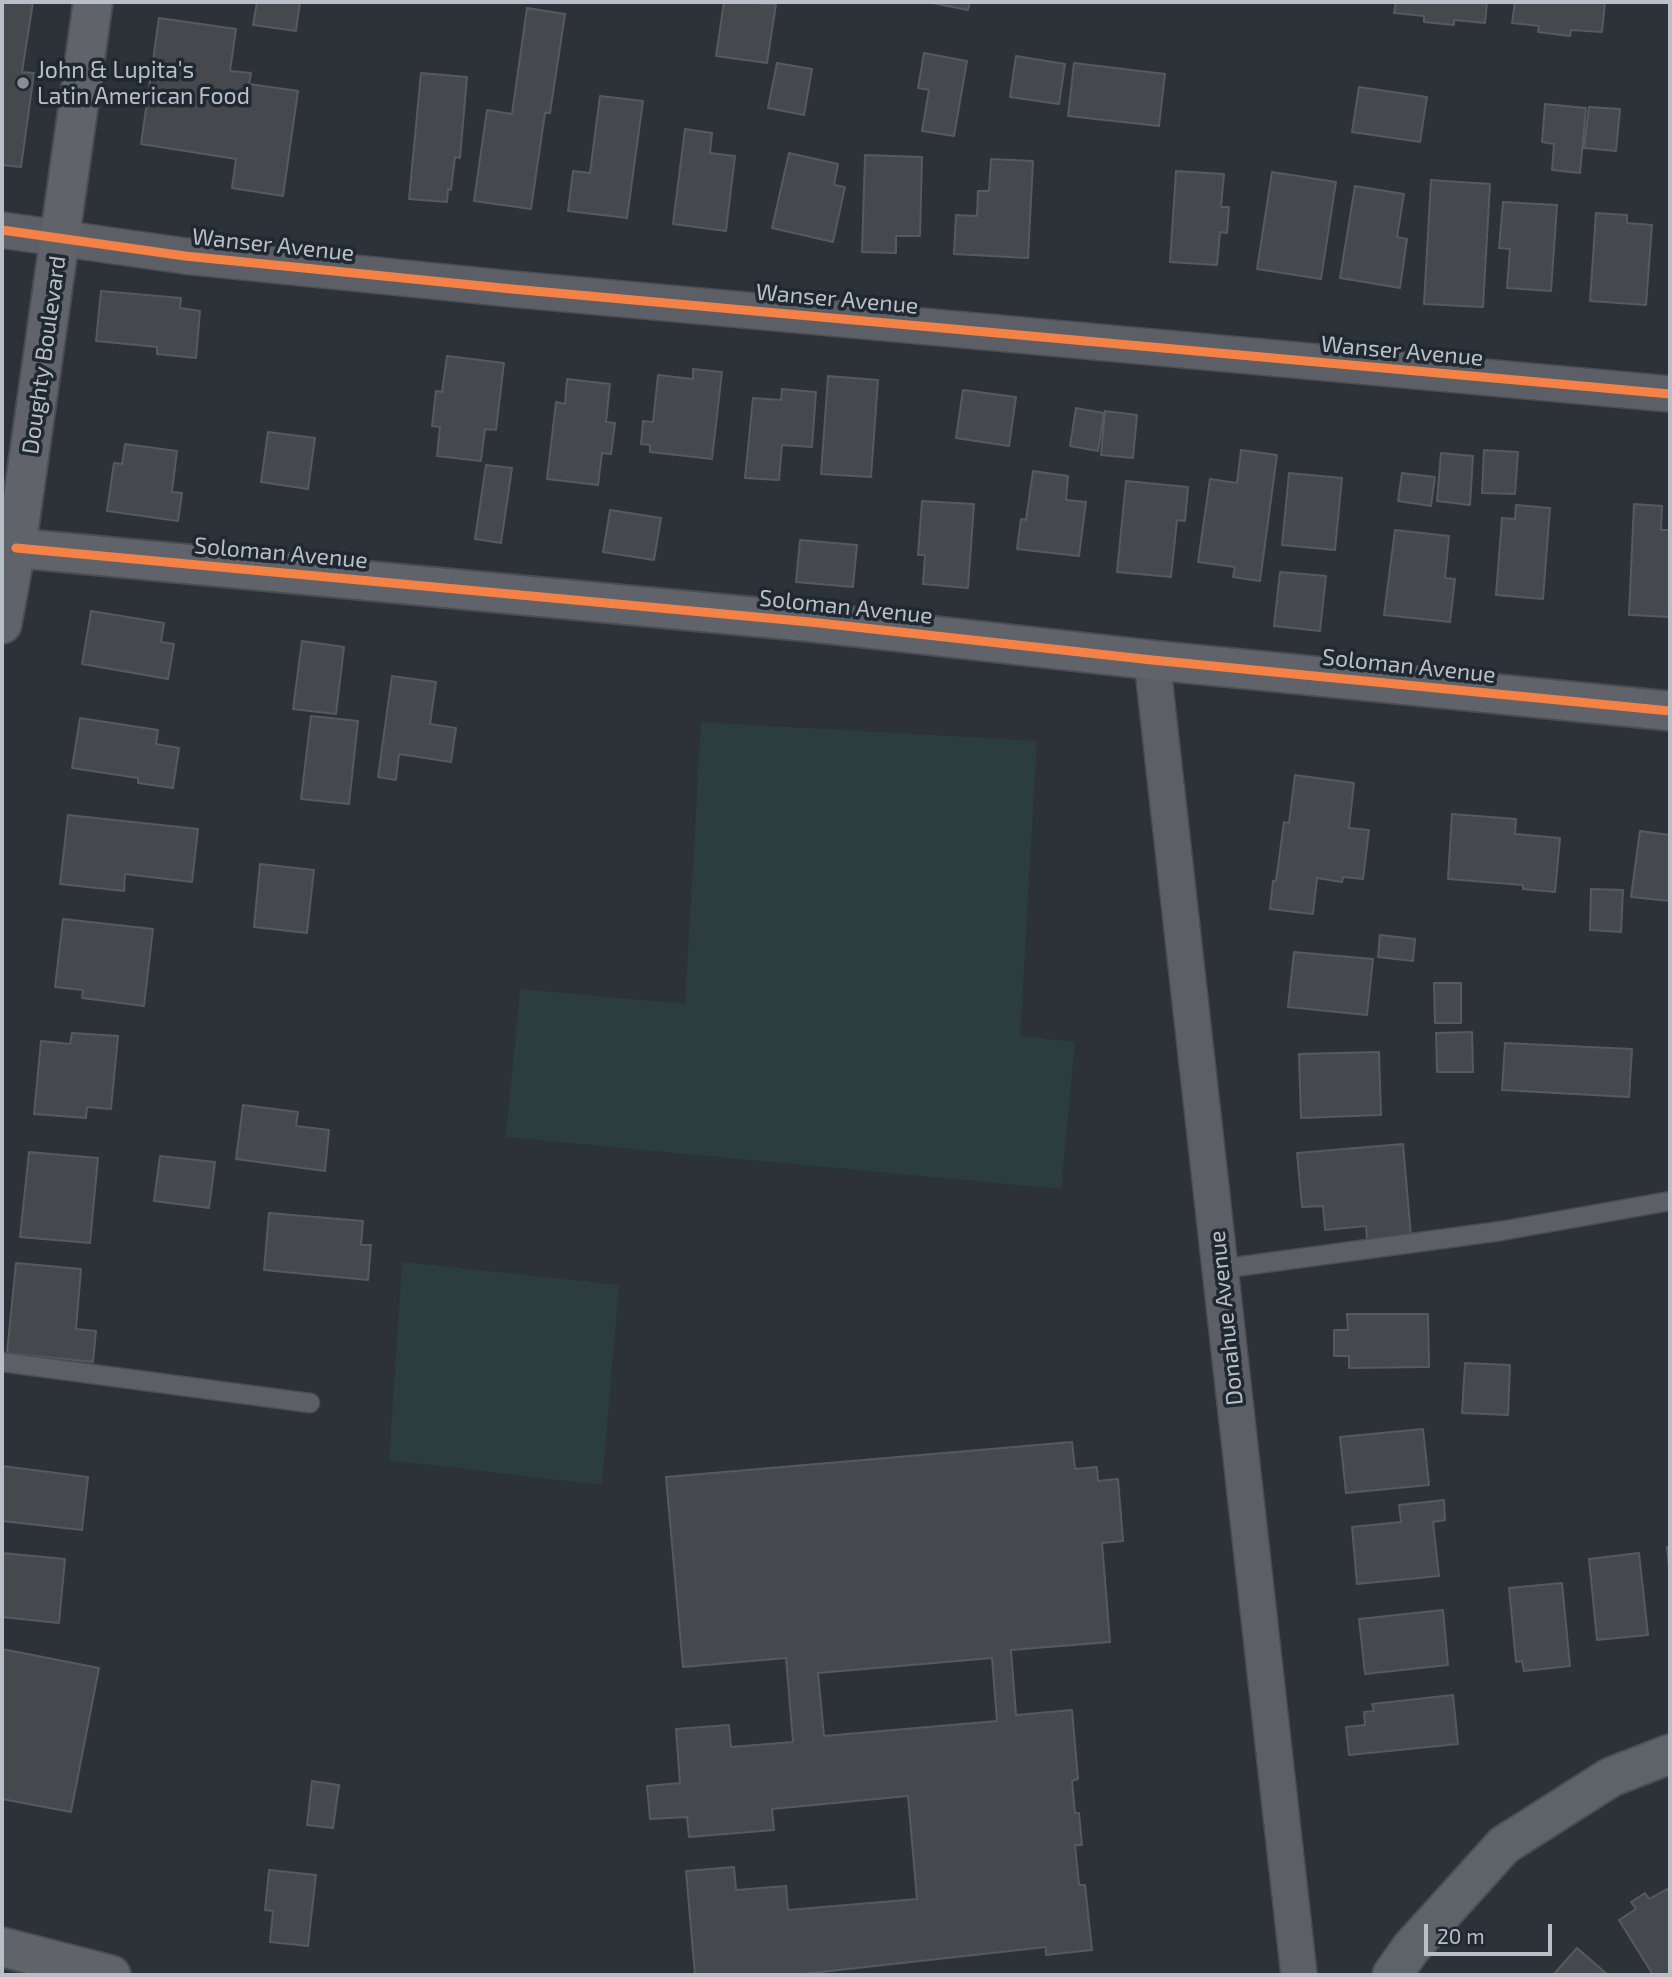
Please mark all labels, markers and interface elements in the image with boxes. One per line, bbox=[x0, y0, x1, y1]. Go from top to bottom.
place label: John & Lupita's Latin American Food bbox=[37, 56, 250, 110]
marker: John & Lupita's Latin American Food bbox=[15, 75, 31, 91]
street label: Wanser Avenue bbox=[191, 223, 355, 267]
street label: Doughty Boulevard bbox=[16, 254, 72, 456]
street label: Wanser Avenue bbox=[755, 278, 919, 320]
street label: Wanser Avenue bbox=[1320, 330, 1484, 372]
street label: Soloman Avenue bbox=[193, 532, 369, 574]
street label: Soloman Avenue bbox=[758, 584, 934, 630]
street label: Soloman Avenue bbox=[1321, 643, 1497, 689]
street label: Donahue Avenue bbox=[1203, 1229, 1249, 1407]
scale bar bbox=[1427, 1910, 1555, 1954]
text: 20 m bbox=[1437, 1923, 1485, 1948]

